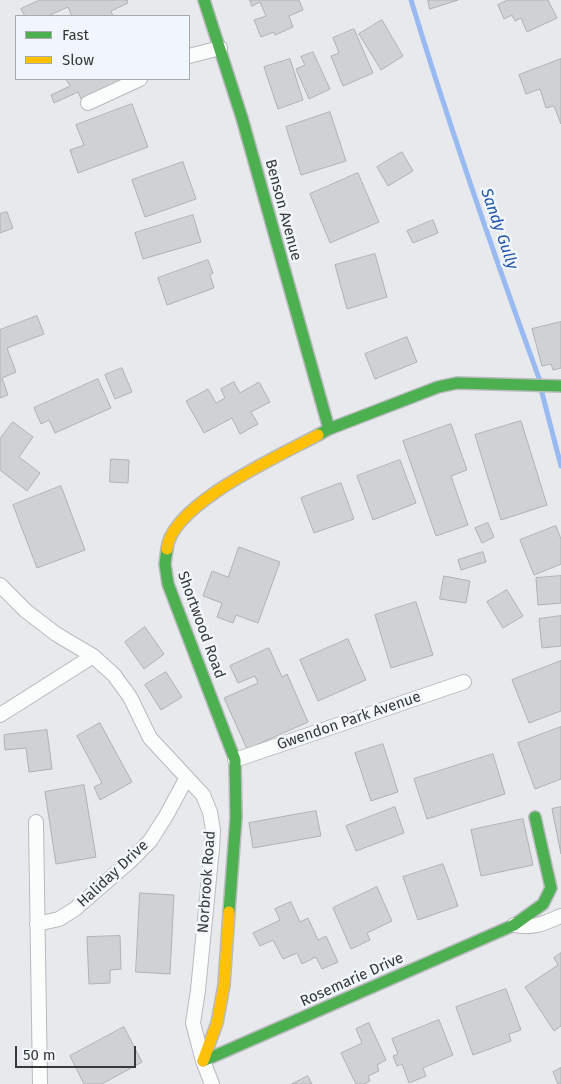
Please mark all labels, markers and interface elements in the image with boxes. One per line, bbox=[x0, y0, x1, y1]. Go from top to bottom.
legend bbox=[15, 15, 190, 80]
text: Fast bbox=[62, 26, 89, 44]
text: Slow bbox=[62, 51, 94, 69]
street label: Benson Avenue bbox=[261, 157, 305, 263]
water label: Sandy Gully bbox=[476, 186, 522, 272]
street label: Shortwood Road bbox=[173, 569, 229, 681]
street label: Gwendon Park Avenue bbox=[275, 688, 423, 754]
street label: Norbrook Road bbox=[194, 830, 220, 934]
street label: Haliday Drive bbox=[74, 837, 152, 911]
street label: Rosemarie Drive bbox=[298, 949, 406, 1011]
scale bar bbox=[18, 1036, 139, 1068]
text: 50 m bbox=[23, 1046, 56, 1064]

